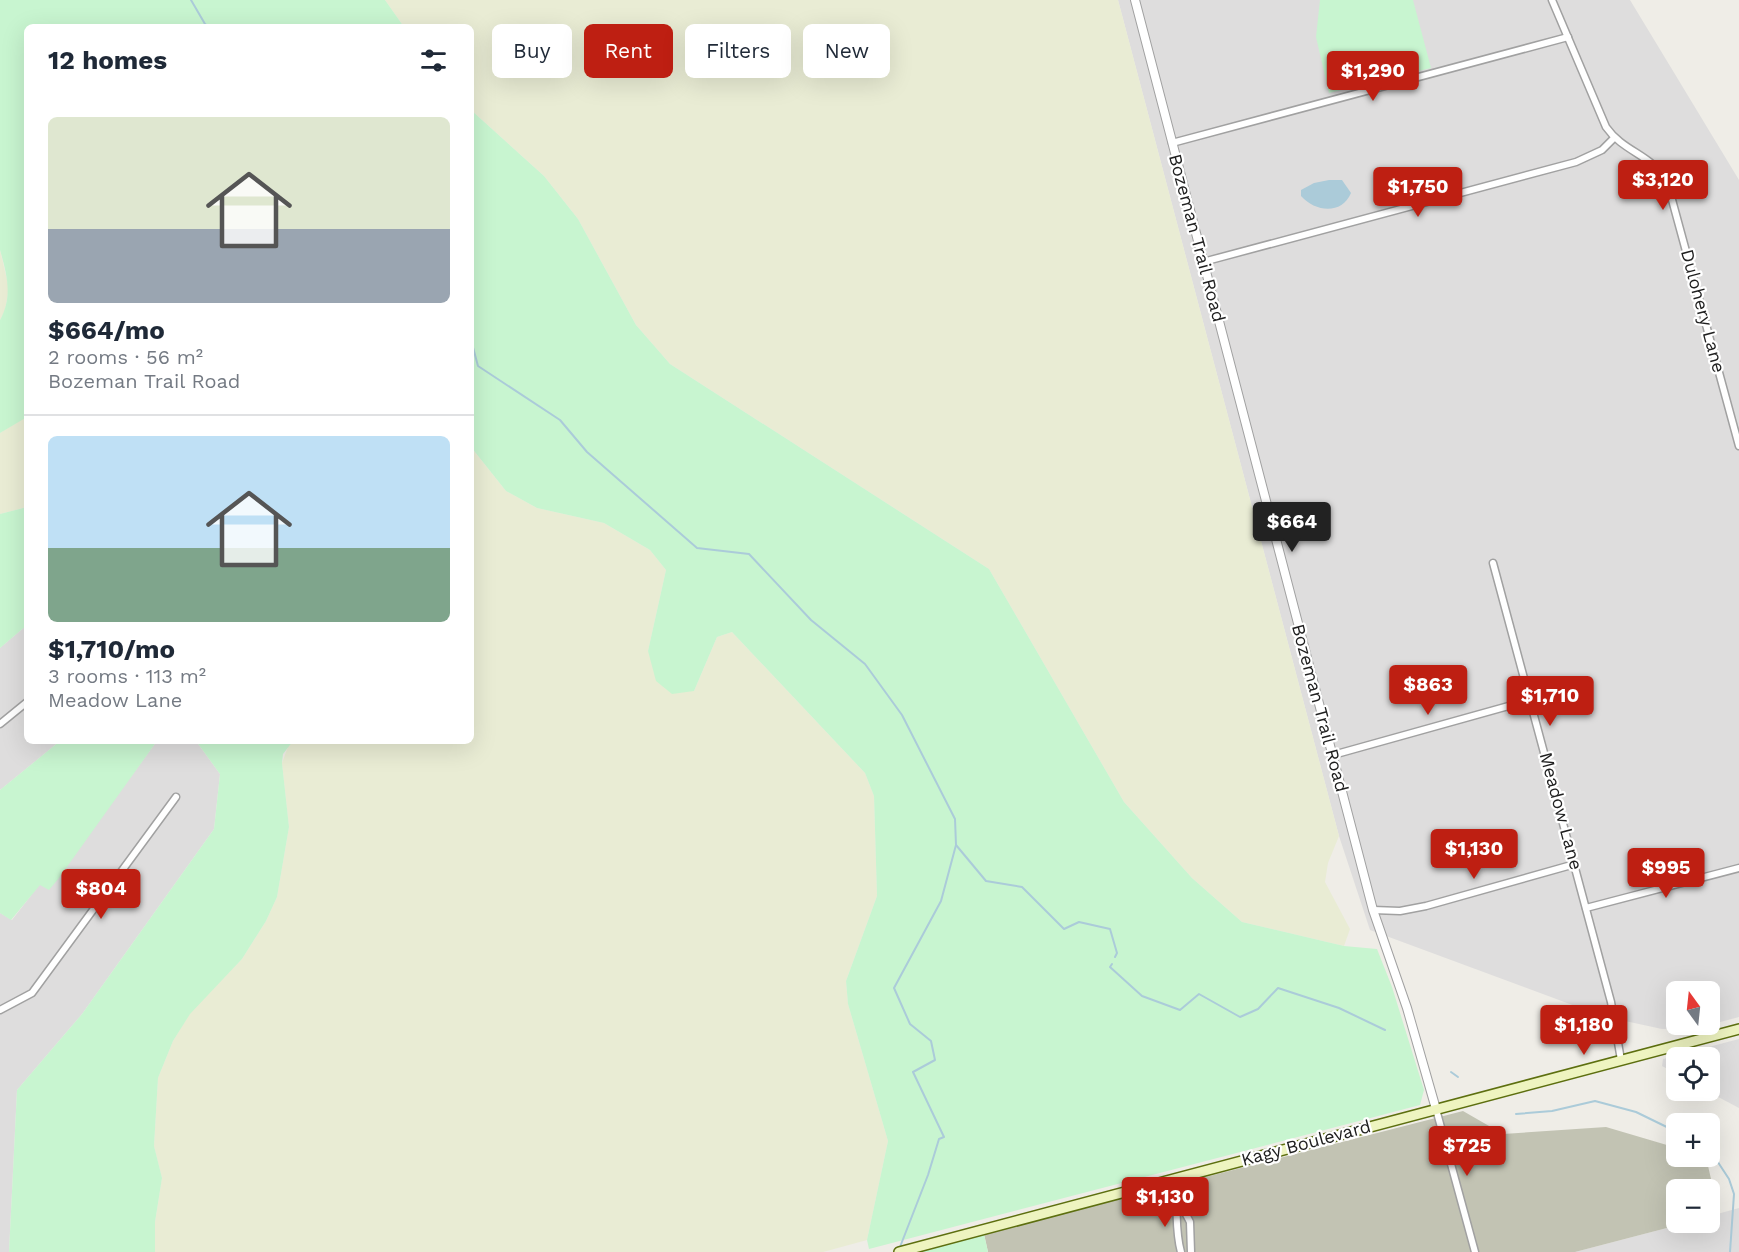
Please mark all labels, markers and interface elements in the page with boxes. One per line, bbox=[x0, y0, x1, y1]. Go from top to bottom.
chip: Buy bbox=[492, 24, 572, 78]
chip: Rent bbox=[584, 24, 673, 78]
chip: Filters bbox=[685, 24, 791, 78]
chip: New bbox=[803, 24, 890, 78]
icon: filters bbox=[417, 44, 450, 77]
text: 12 homes bbox=[48, 45, 167, 75]
pin: $1,290 bbox=[1324, 51, 1422, 102]
text: $1,290 bbox=[1341, 58, 1405, 82]
street label: Bozeman Trail Road bbox=[1165, 152, 1230, 324]
icon: home bbox=[195, 156, 303, 264]
pin: $3,120 bbox=[1614, 160, 1712, 211]
pin: $1,750 bbox=[1369, 167, 1467, 218]
text: $3,120 bbox=[1632, 167, 1694, 191]
text: $1,750 bbox=[1387, 174, 1449, 198]
street label: Dulohery Lane bbox=[1677, 247, 1730, 375]
text: $664/mo bbox=[48, 315, 165, 345]
text: 2 rooms · 56 m² bbox=[48, 345, 203, 369]
text: Bozeman Trail Road bbox=[48, 369, 240, 393]
icon: home bbox=[195, 475, 303, 583]
pin: $664 bbox=[1256, 502, 1328, 553]
text: $664 bbox=[1267, 509, 1317, 533]
street label: Bozeman Trail Road bbox=[1288, 622, 1353, 794]
text: $1,710/mo bbox=[48, 634, 175, 664]
text: 3 rooms · 113 m² bbox=[48, 664, 206, 688]
pin: $863 bbox=[1392, 665, 1464, 716]
text: $863 bbox=[1403, 672, 1453, 696]
pin: $1,710 bbox=[1501, 676, 1599, 727]
text: $1,710 bbox=[1521, 683, 1579, 707]
text: Meadow Lane bbox=[48, 688, 182, 712]
street label: Meadow Lane bbox=[1536, 750, 1587, 872]
pin: $1,130 bbox=[1425, 829, 1523, 880]
text: $1,130 bbox=[1445, 836, 1503, 860]
pin: $995 bbox=[1630, 848, 1702, 899]
text: $995 bbox=[1642, 855, 1691, 879]
pin: $804 bbox=[65, 869, 137, 920]
text: $804 bbox=[75, 876, 127, 900]
north arrow bbox=[1666, 981, 1720, 1035]
map controls bbox=[1666, 981, 1720, 1233]
pin: $1,180 bbox=[1535, 1005, 1633, 1056]
text: $1,180 bbox=[1554, 1012, 1614, 1036]
button: locate bbox=[1666, 1047, 1720, 1101]
button: + bbox=[1666, 1113, 1720, 1167]
street label: Kagy Boulevard bbox=[1239, 1115, 1373, 1170]
pin: $725 bbox=[1431, 1126, 1503, 1177]
text: $725 bbox=[1443, 1133, 1491, 1157]
pin: $1,130 bbox=[1116, 1177, 1214, 1228]
button: − bbox=[1666, 1179, 1720, 1233]
text: $1,130 bbox=[1136, 1184, 1194, 1208]

